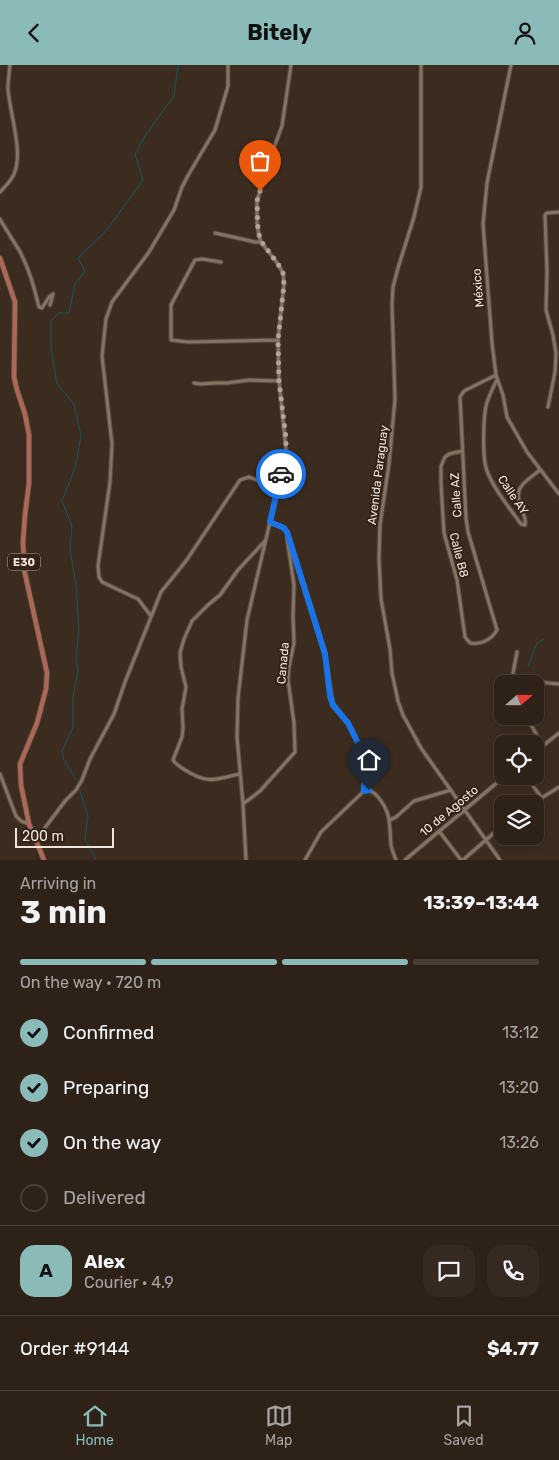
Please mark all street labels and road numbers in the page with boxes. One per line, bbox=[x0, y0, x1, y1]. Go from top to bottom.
street label: México bbox=[469, 268, 487, 308]
street label: Avenida Paraguay bbox=[365, 424, 391, 526]
street label: Calle AZ bbox=[447, 472, 465, 518]
street label: Calle AY bbox=[495, 473, 531, 518]
street label: Calle B8 bbox=[447, 531, 471, 579]
road number: E30 bbox=[8, 553, 40, 571]
street label: Canada bbox=[274, 641, 292, 685]
street label: 10 de Agosto bbox=[417, 782, 481, 839]

